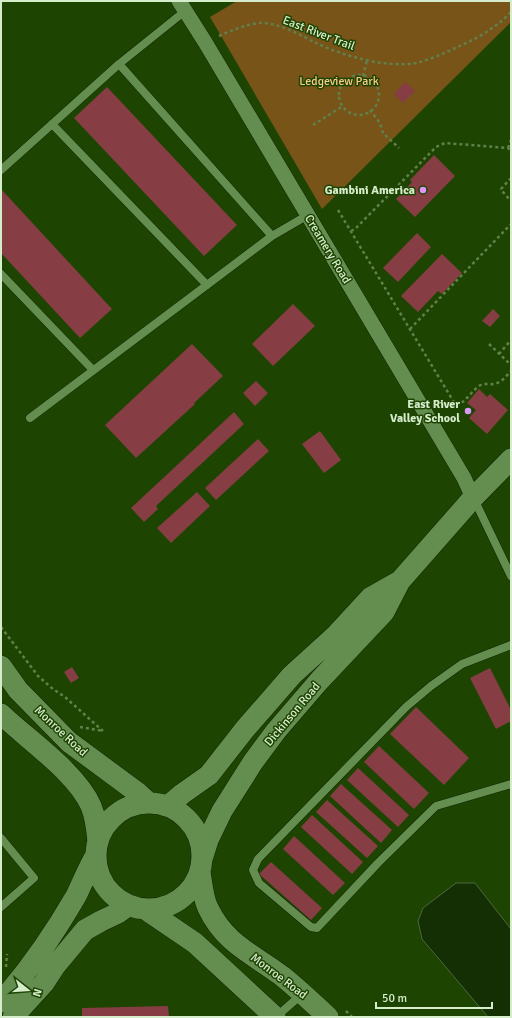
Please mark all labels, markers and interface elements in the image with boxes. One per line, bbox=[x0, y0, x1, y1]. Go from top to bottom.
street label: East River Trail bbox=[281, 13, 357, 54]
park label: Ledgeview Park bbox=[299, 74, 379, 89]
place label: Gambini America bbox=[325, 183, 415, 198]
marker: Gambini America bbox=[418, 185, 428, 195]
street label: Creamery Road bbox=[301, 212, 354, 286]
place label: East River Valley School bbox=[390, 397, 460, 426]
marker: East River Valley School bbox=[463, 406, 473, 416]
street label: Dickinson Road bbox=[261, 679, 323, 749]
street label: Monroe Road bbox=[31, 703, 90, 760]
street label: Monroe Road bbox=[247, 950, 310, 1003]
north arrow bbox=[8, 970, 48, 1010]
scale bar bbox=[376, 984, 492, 1010]
text: N bbox=[30, 987, 44, 998]
text: 50 m bbox=[382, 991, 407, 1006]

